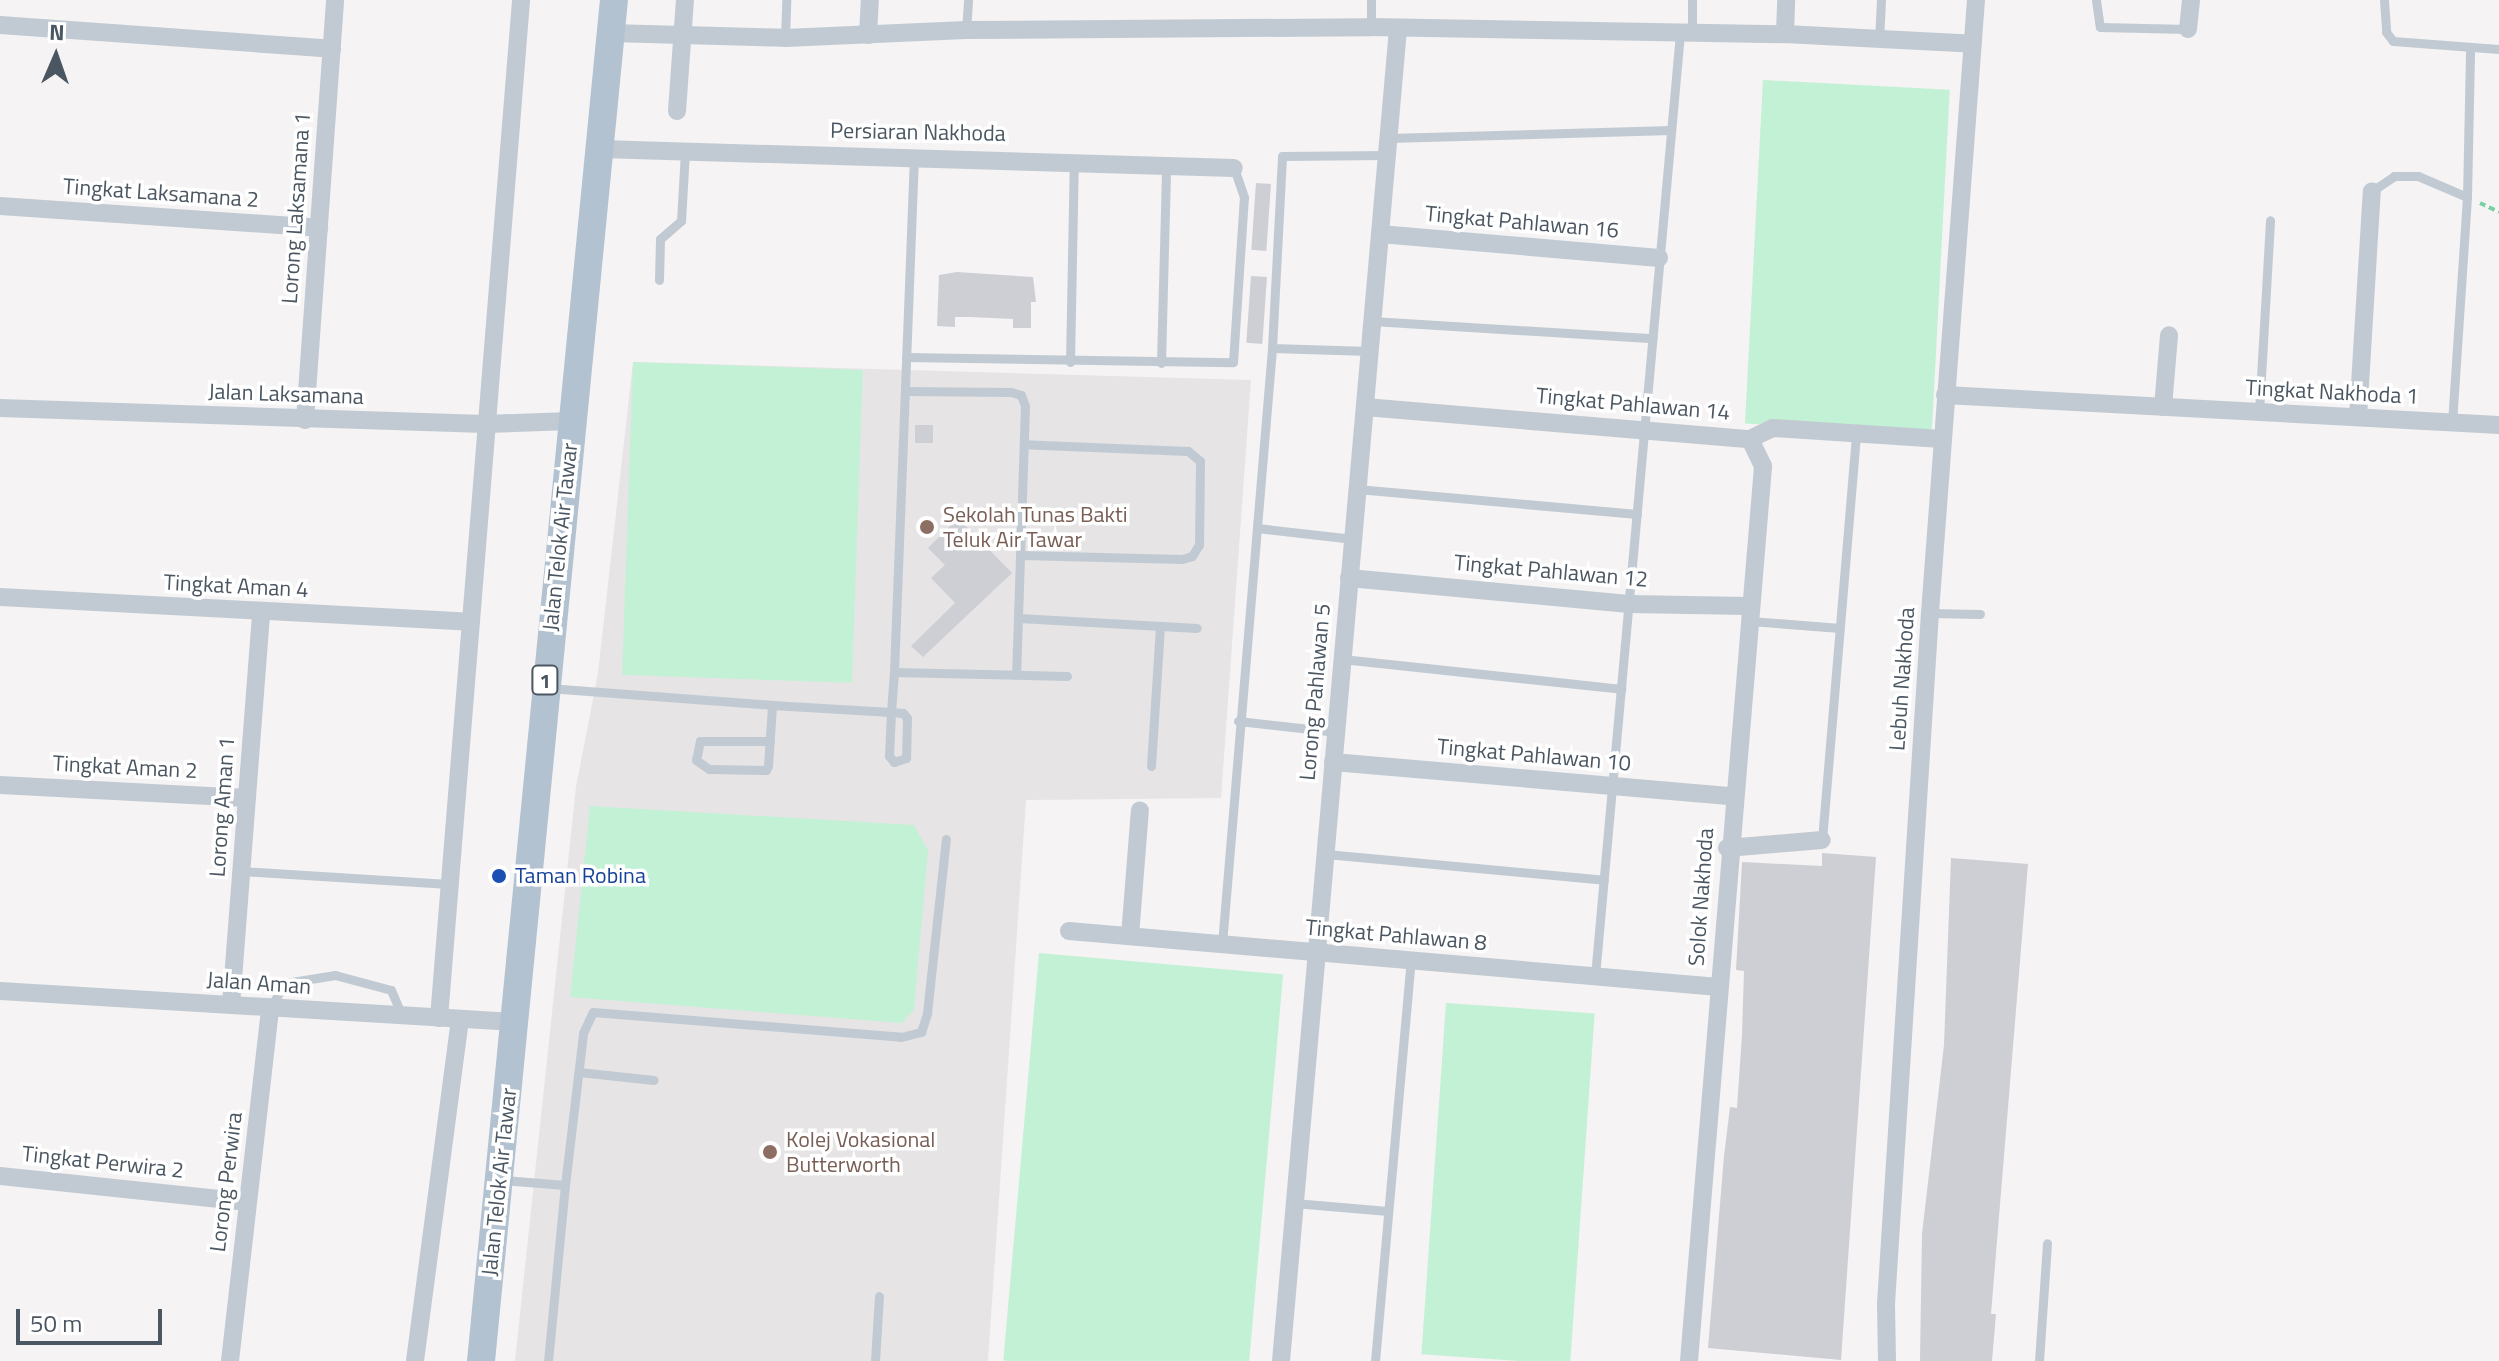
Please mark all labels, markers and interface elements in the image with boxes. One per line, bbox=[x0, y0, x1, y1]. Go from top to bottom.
text: N bbox=[49, 15, 65, 49]
north arrow bbox=[16, 16, 96, 96]
street label: Lorong Laksamana 1 bbox=[276, 111, 316, 305]
street label: Persiaran Nakhoda bbox=[830, 117, 1006, 147]
street label: Tingkat Laksamana 2 bbox=[62, 173, 260, 213]
street label: Tingkat Pahlawan 16 bbox=[1424, 200, 1620, 244]
street label: Tingkat Nakhoda 1 bbox=[2245, 374, 2419, 410]
street label: Jalan Laksamana bbox=[208, 378, 364, 410]
street label: Tingkat Pahlawan 14 bbox=[1535, 382, 1731, 426]
street label: Jalan Telok Air Tawar bbox=[537, 442, 583, 632]
place label: Sekolah Tunas Bakti Teluk Air Tawar bbox=[943, 501, 1128, 552]
marker: Sekolah Tunas Bakti Teluk Air Tawar bbox=[918, 518, 936, 536]
street label: Tingkat Pahlawan 12 bbox=[1453, 549, 1649, 593]
street label: Tingkat Aman 4 bbox=[163, 569, 309, 603]
street label: Lorong Pahlawan 5 bbox=[1294, 602, 1336, 782]
street label: Lebuh Nakhoda bbox=[1884, 606, 1920, 752]
road number: 1 bbox=[531, 664, 559, 696]
street label: Tingkat Pahlawan 10 bbox=[1436, 733, 1632, 777]
street label: Lorong Aman 1 bbox=[204, 736, 240, 878]
street label: Tingkat Aman 2 bbox=[52, 750, 198, 784]
street label: Solok Nakhoda bbox=[1683, 827, 1719, 967]
place label: Taman Robina bbox=[515, 863, 646, 889]
marker: Taman Robina bbox=[490, 867, 508, 885]
street label: Tingkat Pahlawan 8 bbox=[1304, 914, 1488, 956]
street label: Jalan Aman bbox=[206, 966, 312, 1000]
street label: Jalan Telok Air Tawar bbox=[476, 1087, 522, 1277]
street label: Lorong Perwira bbox=[204, 1110, 248, 1254]
place label: Kolej Vokasional Butterworth bbox=[786, 1126, 935, 1178]
street label: Tingkat Perwira 2 bbox=[21, 1140, 185, 1184]
marker: Kolej Vokasional Butterworth bbox=[761, 1143, 779, 1161]
scale bar bbox=[20, 1293, 166, 1343]
text: 50 m bbox=[30, 1305, 82, 1341]

